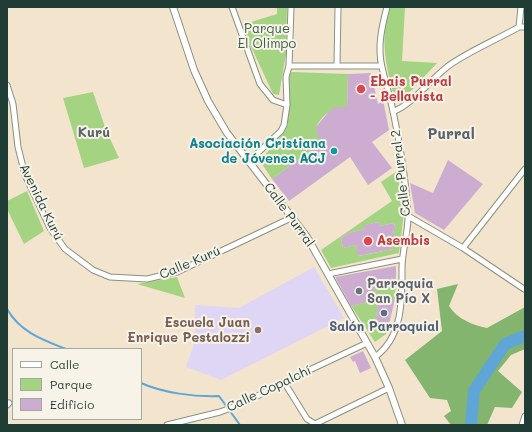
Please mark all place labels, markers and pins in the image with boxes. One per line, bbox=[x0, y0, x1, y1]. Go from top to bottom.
place label: Ebais Purral - Bellavista bbox=[370, 74, 452, 105]
marker: Ebais Purral - Bellavista bbox=[355, 83, 367, 95]
place label: Asociación Cristiana de Jóvenes ACJ bbox=[189, 136, 326, 167]
marker: Asociación Cristiana de Jóvenes ACJ bbox=[329, 146, 339, 156]
place label: Asembis bbox=[377, 233, 430, 249]
marker: Asembis bbox=[362, 235, 374, 247]
place label: Parroquia San Pío X bbox=[367, 276, 434, 307]
marker: Parroquia San Pío X bbox=[354, 286, 364, 296]
marker: Salón Parroquial bbox=[379, 308, 389, 318]
place label: Escuela Juan Enrique Pestalozzi bbox=[127, 315, 250, 346]
place label: Salón Parroquial bbox=[329, 319, 439, 335]
marker: Escuela Juan Enrique Pestalozzi bbox=[253, 325, 263, 335]

